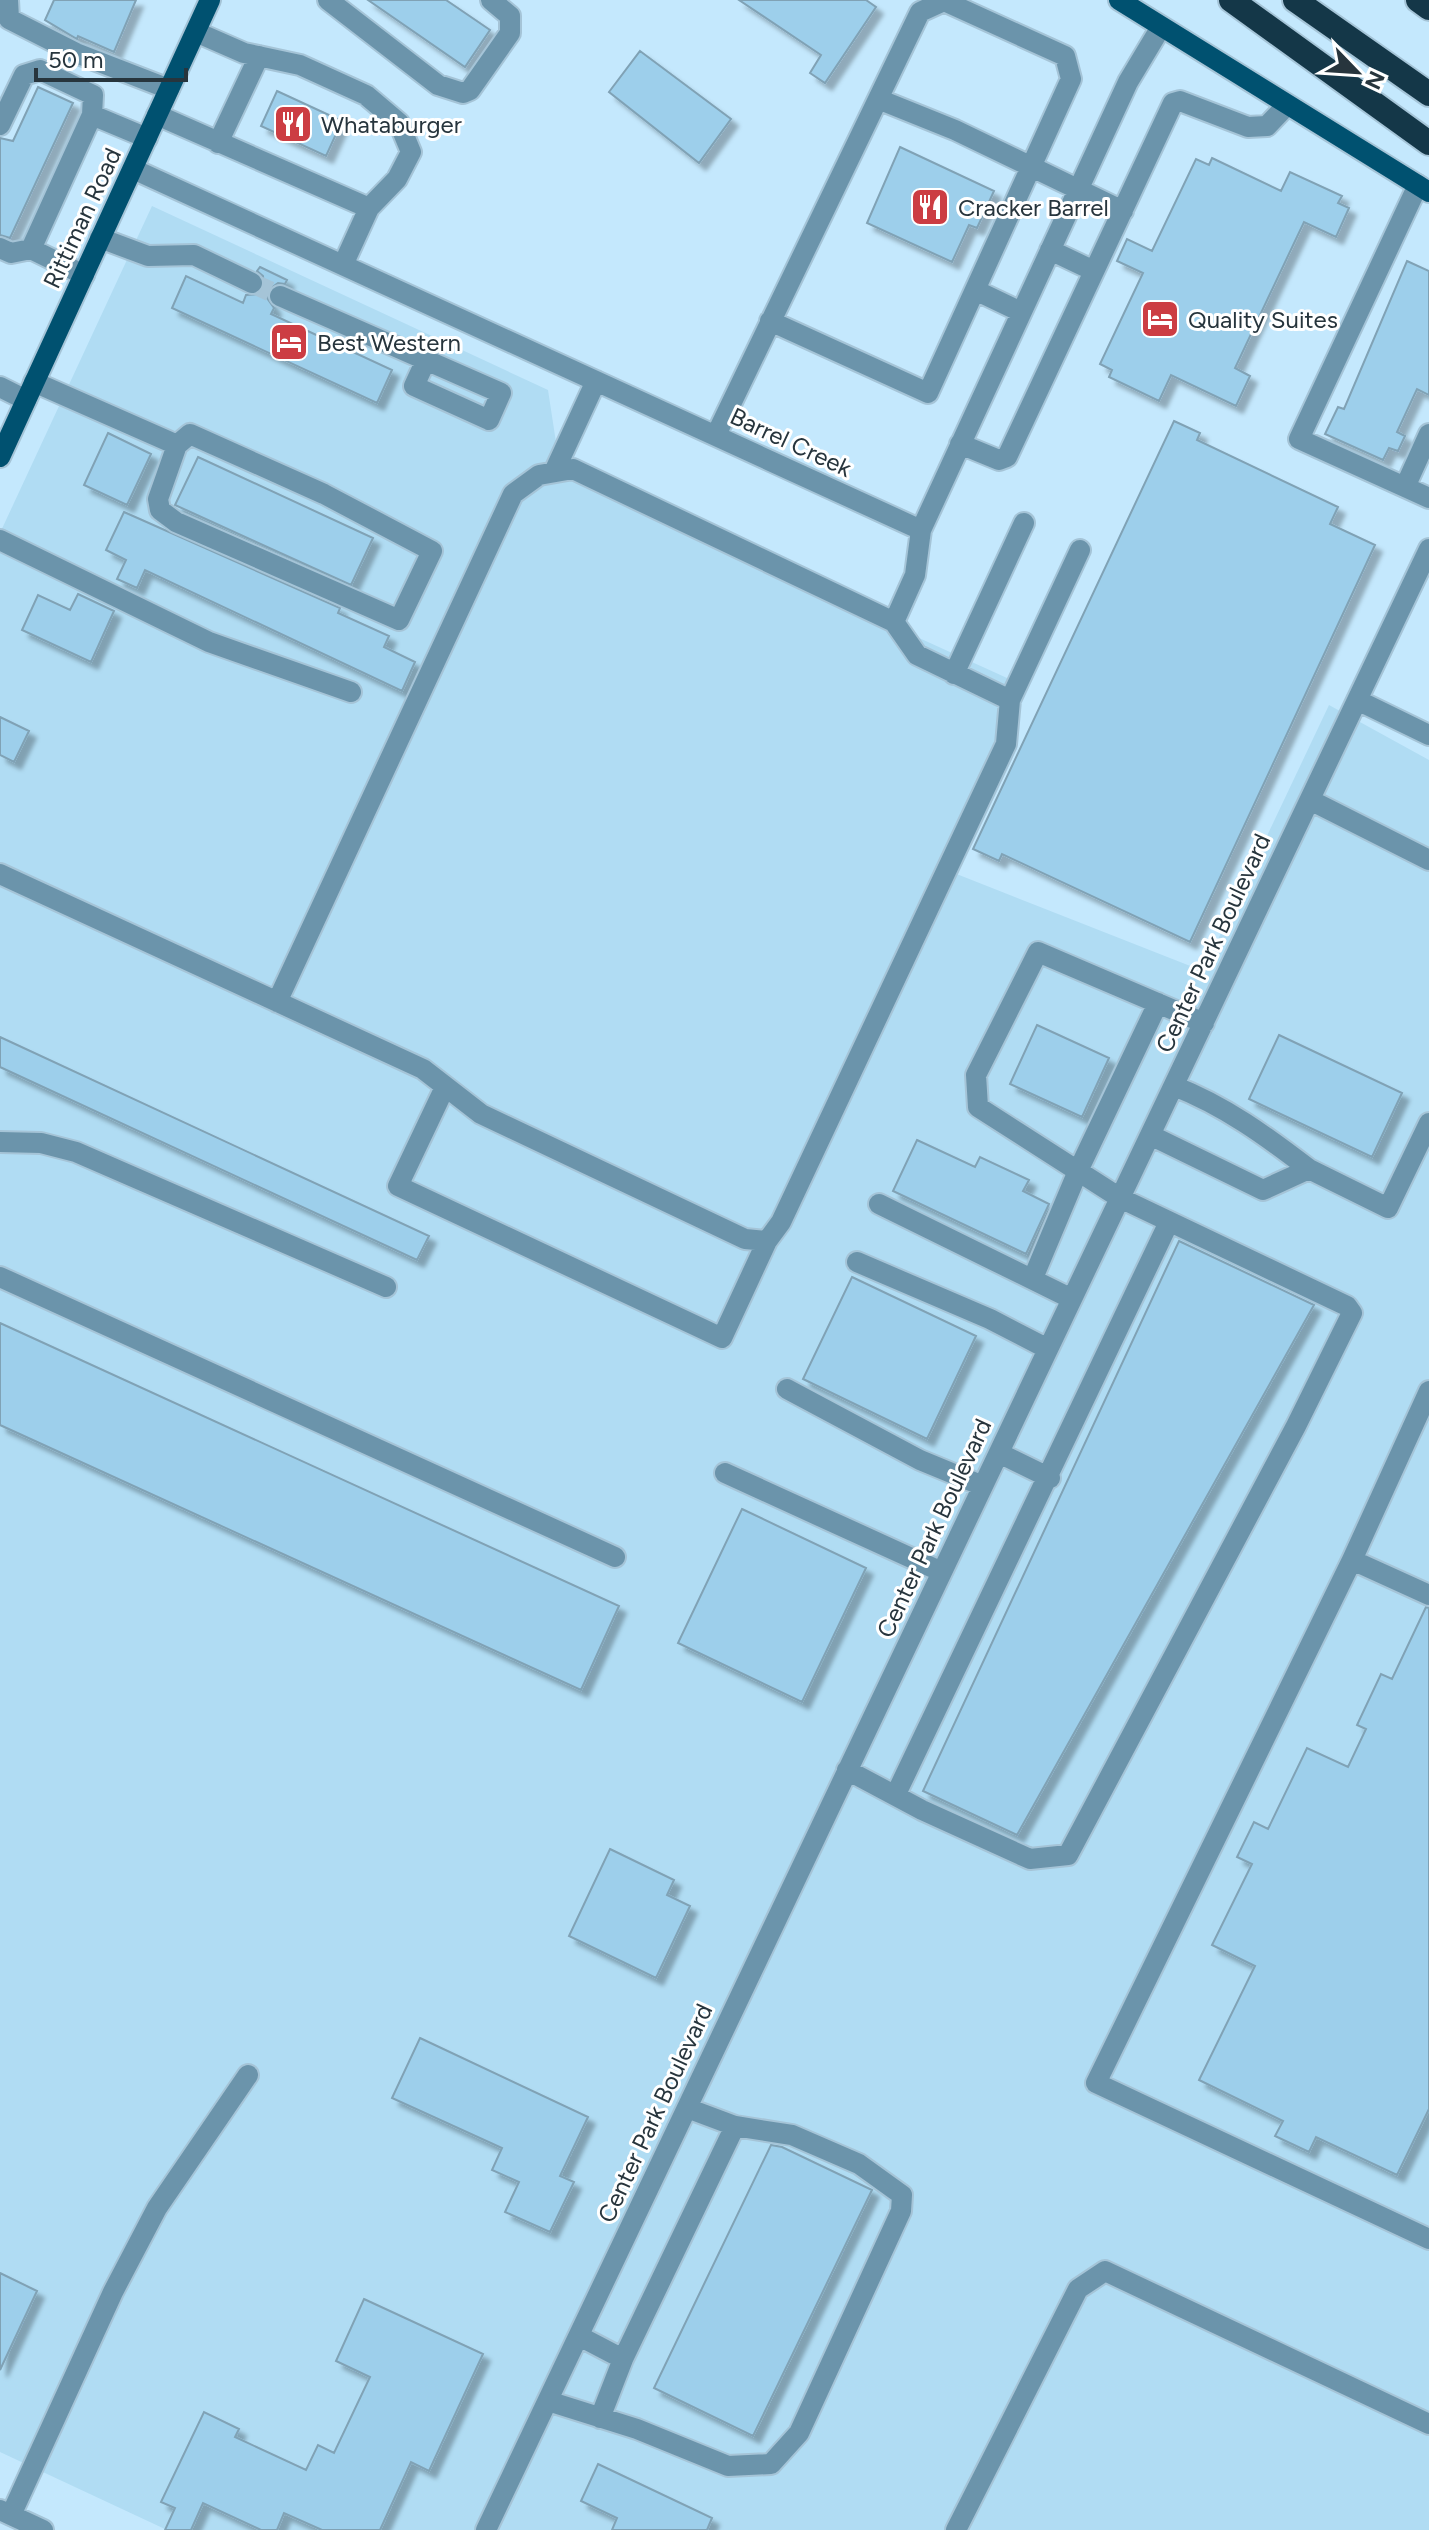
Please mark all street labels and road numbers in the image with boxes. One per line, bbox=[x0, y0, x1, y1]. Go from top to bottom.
street label: Rittiman Road bbox=[37, 143, 127, 293]
street label: Barrel Creek bbox=[726, 401, 857, 483]
street label: Center Park Boulevard bbox=[1150, 829, 1276, 1057]
street label: Center Park Boulevard bbox=[871, 1414, 997, 1642]
street label: Center Park Boulevard bbox=[592, 1999, 718, 2227]

